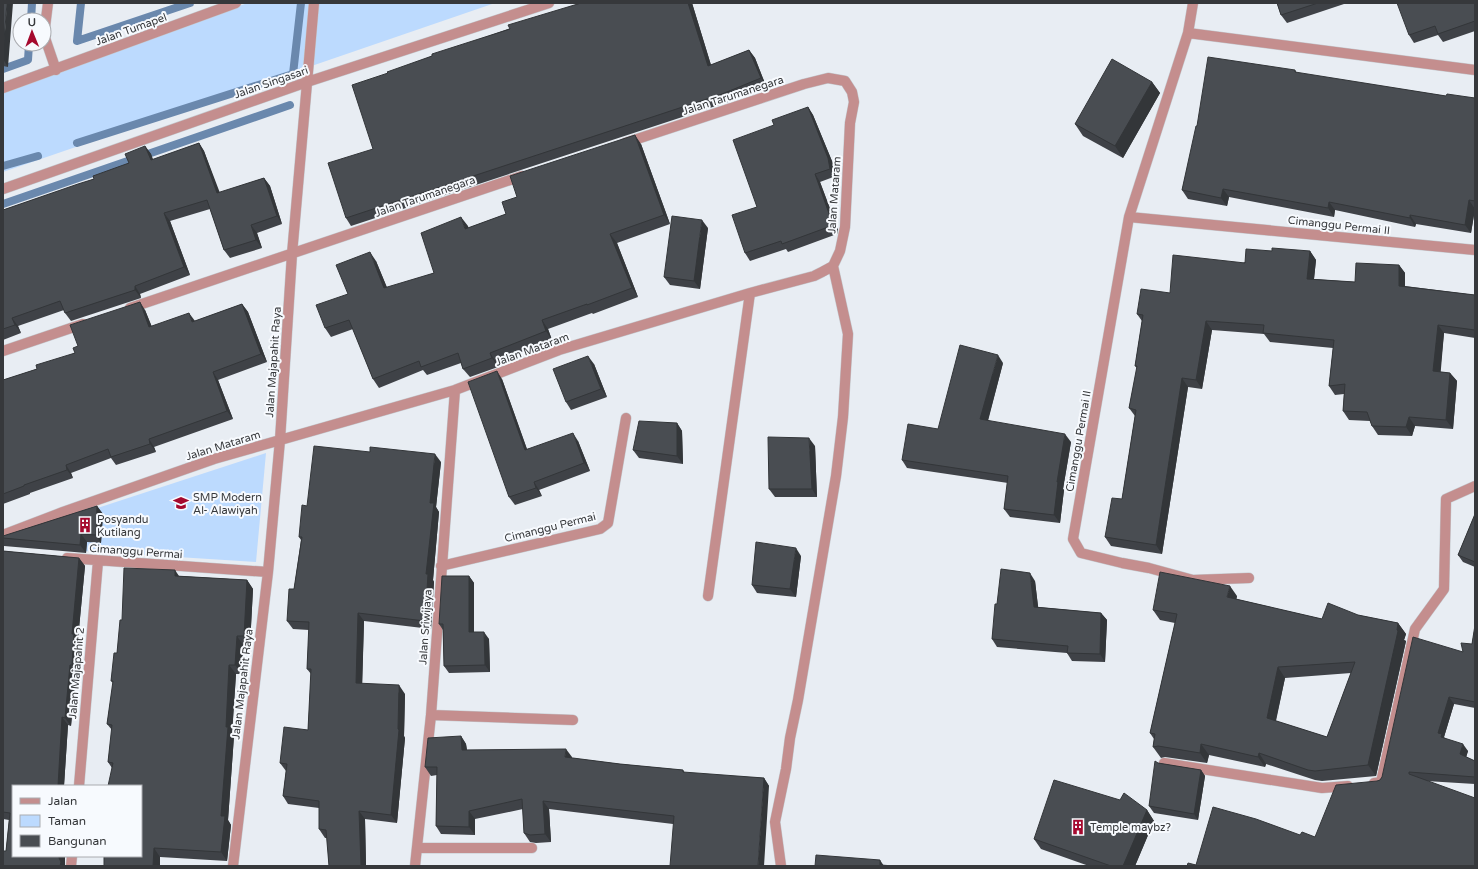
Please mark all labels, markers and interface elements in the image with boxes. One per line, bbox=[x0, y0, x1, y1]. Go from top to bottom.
street label: Jalan Tumapel bbox=[94, 11, 169, 48]
north arrow bbox=[12, 12, 52, 52]
text: U bbox=[28, 16, 36, 29]
street label: Jalan Singasari bbox=[232, 64, 310, 101]
street label: Jalan Tarumanegara bbox=[681, 73, 785, 118]
street label: Jalan Mataram bbox=[825, 156, 844, 234]
street label: Jalan Tarumanegara bbox=[373, 173, 477, 220]
street label: Cimanggu Permai II bbox=[1287, 214, 1391, 237]
street label: Jalan Majapahit Raya bbox=[263, 306, 284, 418]
street label: Jalan Mataram bbox=[494, 330, 571, 369]
street label: Cimanggu Permai II bbox=[1063, 389, 1094, 493]
street label: Jalan Mataram bbox=[184, 428, 262, 463]
place label: SMP Modern Al- Alawiyah bbox=[193, 491, 262, 517]
school or university icon: SMP Modern Al- Alawiyah bbox=[172, 494, 190, 512]
street label: Cimanggu Permai bbox=[503, 510, 597, 545]
place label: Posyandu Kutilang bbox=[97, 513, 149, 539]
building icon: Posyandu Kutilang bbox=[76, 516, 94, 534]
street label: Cimanggu Permai bbox=[89, 542, 183, 561]
street label: Jalan Sriwijaya bbox=[416, 589, 435, 665]
street label: Jalan Majapahit 2 bbox=[66, 627, 87, 719]
street label: Jalan Majapahit Raya bbox=[229, 628, 256, 740]
legend bbox=[12, 785, 142, 857]
text: Jalan bbox=[48, 794, 77, 808]
text: Taman bbox=[48, 814, 86, 828]
building icon: Temple maybz? bbox=[1069, 818, 1087, 836]
place label: Temple maybz? bbox=[1090, 821, 1171, 834]
text: Bangunan bbox=[48, 834, 107, 848]

